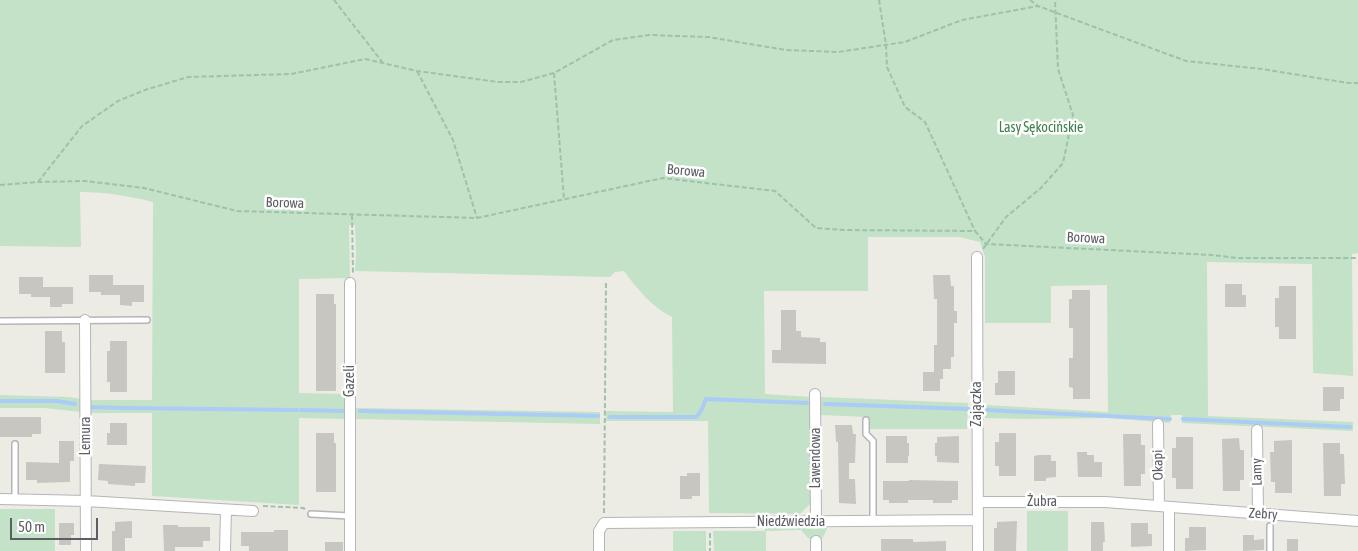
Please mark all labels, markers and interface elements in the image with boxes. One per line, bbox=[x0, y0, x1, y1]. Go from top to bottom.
park label: Lasy Sękocińskie bbox=[999, 120, 1083, 136]
street label: Borowa bbox=[666, 161, 706, 181]
street label: Borowa bbox=[265, 194, 305, 212]
street label: Borowa bbox=[1066, 229, 1106, 247]
street label: Gazeli bbox=[342, 365, 358, 397]
street label: Zajączka bbox=[969, 381, 985, 427]
street label: Lemura bbox=[78, 417, 94, 455]
street label: Lawendowa bbox=[808, 427, 824, 489]
street label: Okapi bbox=[1149, 450, 1167, 480]
street label: Lamy bbox=[1248, 458, 1266, 486]
street label: Żubra bbox=[1027, 494, 1057, 510]
street label: Zebry bbox=[1248, 505, 1278, 523]
scale bar bbox=[12, 508, 100, 540]
street label: Niedźwiedzia bbox=[757, 514, 825, 530]
text: 50 m bbox=[18, 518, 45, 535]

